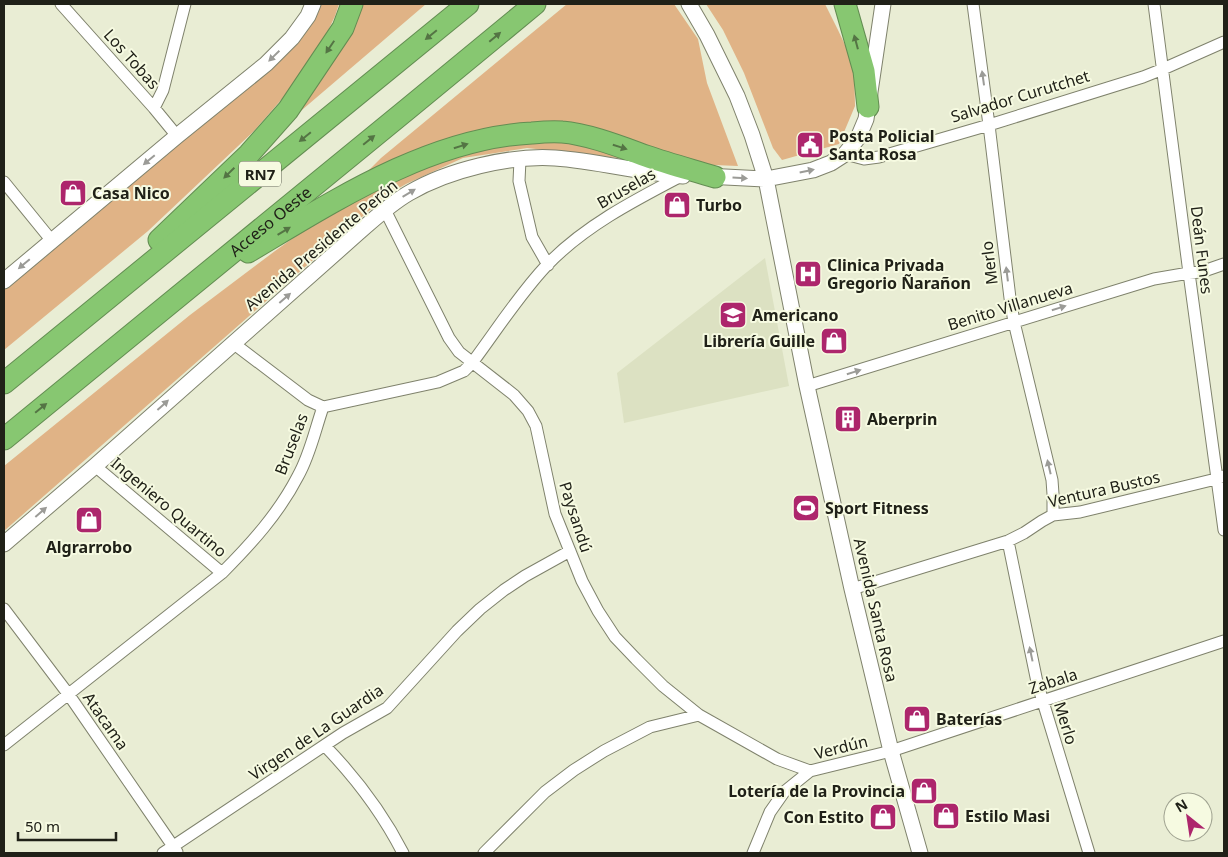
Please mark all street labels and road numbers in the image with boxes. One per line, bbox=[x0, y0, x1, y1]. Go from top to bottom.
street label: Los Tobas bbox=[99, 24, 165, 94]
street label: Salvador Curutchet bbox=[948, 64, 1092, 128]
road number: RN7 bbox=[239, 162, 281, 186]
street label: Bruselas bbox=[593, 162, 659, 214]
street label: Avenida Presidente Perón bbox=[240, 174, 402, 316]
street label: Acceso Oeste bbox=[225, 181, 316, 261]
street label: Deán Funes bbox=[1186, 205, 1218, 295]
street label: Merlo bbox=[975, 240, 1003, 286]
street label: Benito Villanueva bbox=[945, 277, 1075, 335]
street label: Bruselas bbox=[269, 410, 313, 478]
street label: Ingeniero Quartino bbox=[106, 452, 232, 562]
street label: Ventura Bustos bbox=[1046, 465, 1162, 513]
street label: Paysandú bbox=[554, 479, 598, 555]
street label: Avenida Santa Rosa bbox=[849, 536, 903, 684]
street label: Zabala bbox=[1026, 663, 1080, 699]
street label: Virgen de La Guardia bbox=[245, 679, 387, 785]
street label: Atacama bbox=[78, 688, 134, 754]
street label: Merlo bbox=[1049, 699, 1083, 747]
street label: Verdún bbox=[812, 730, 870, 764]

